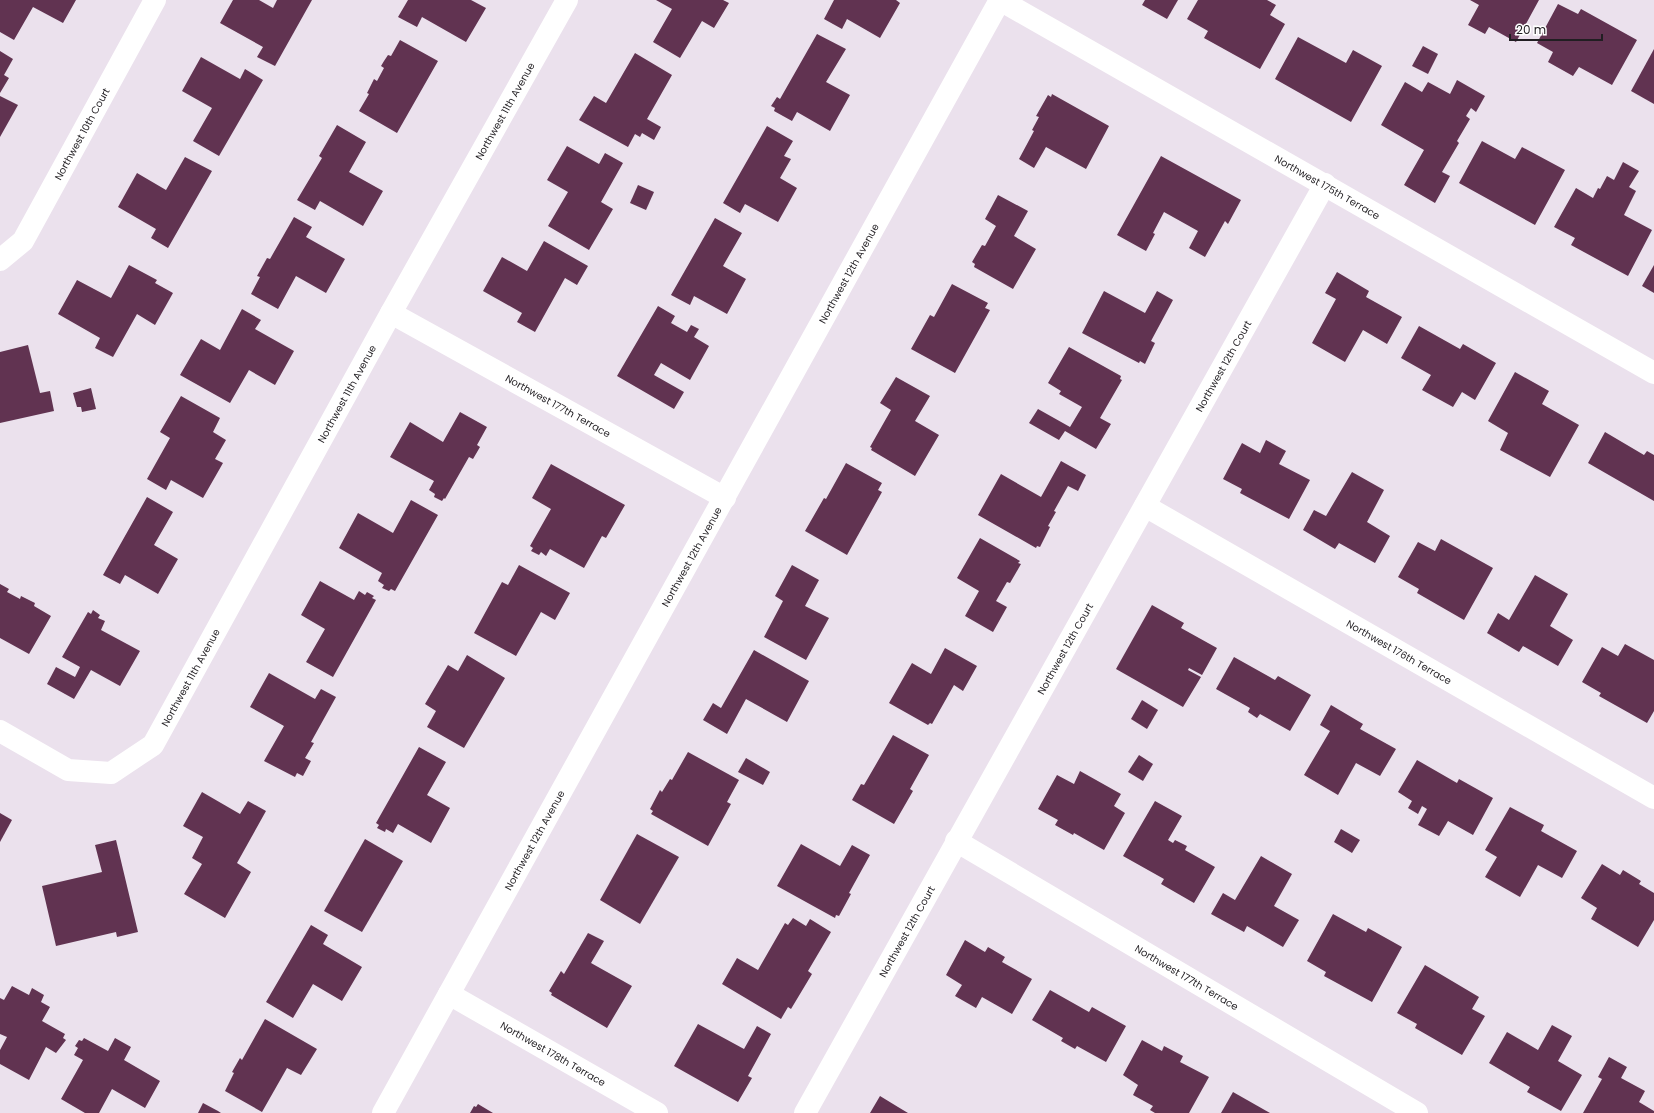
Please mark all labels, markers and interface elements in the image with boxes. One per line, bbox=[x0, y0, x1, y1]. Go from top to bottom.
scale bar bbox=[1510, 16, 1602, 42]
text: 20 m bbox=[1516, 21, 1546, 38]
street label: Northwest 11th Avenue bbox=[471, 59, 538, 163]
street label: Northwest 10th Court bbox=[50, 85, 113, 183]
street label: Northwest 175th Terrace bbox=[1272, 151, 1383, 223]
street label: Northwest 12th Avenue bbox=[815, 221, 882, 326]
street label: Northwest 12th Court bbox=[1191, 317, 1255, 415]
street label: Northwest 11th Avenue bbox=[313, 342, 380, 445]
street label: Northwest 177th Terrace bbox=[503, 370, 613, 441]
street label: Northwest 12th Avenue bbox=[658, 504, 725, 610]
street label: Northwest 12th Court bbox=[1033, 600, 1097, 697]
street label: Northwest 176th Terrace bbox=[1344, 616, 1455, 688]
street label: Northwest 11th Avenue bbox=[157, 626, 223, 729]
street label: Northwest 12th Avenue bbox=[500, 787, 568, 893]
street label: Northwest 12th Court bbox=[875, 883, 938, 980]
street label: Northwest 177th Terrace bbox=[1132, 941, 1242, 1014]
street label: Northwest 178th Terrace bbox=[498, 1018, 609, 1090]

